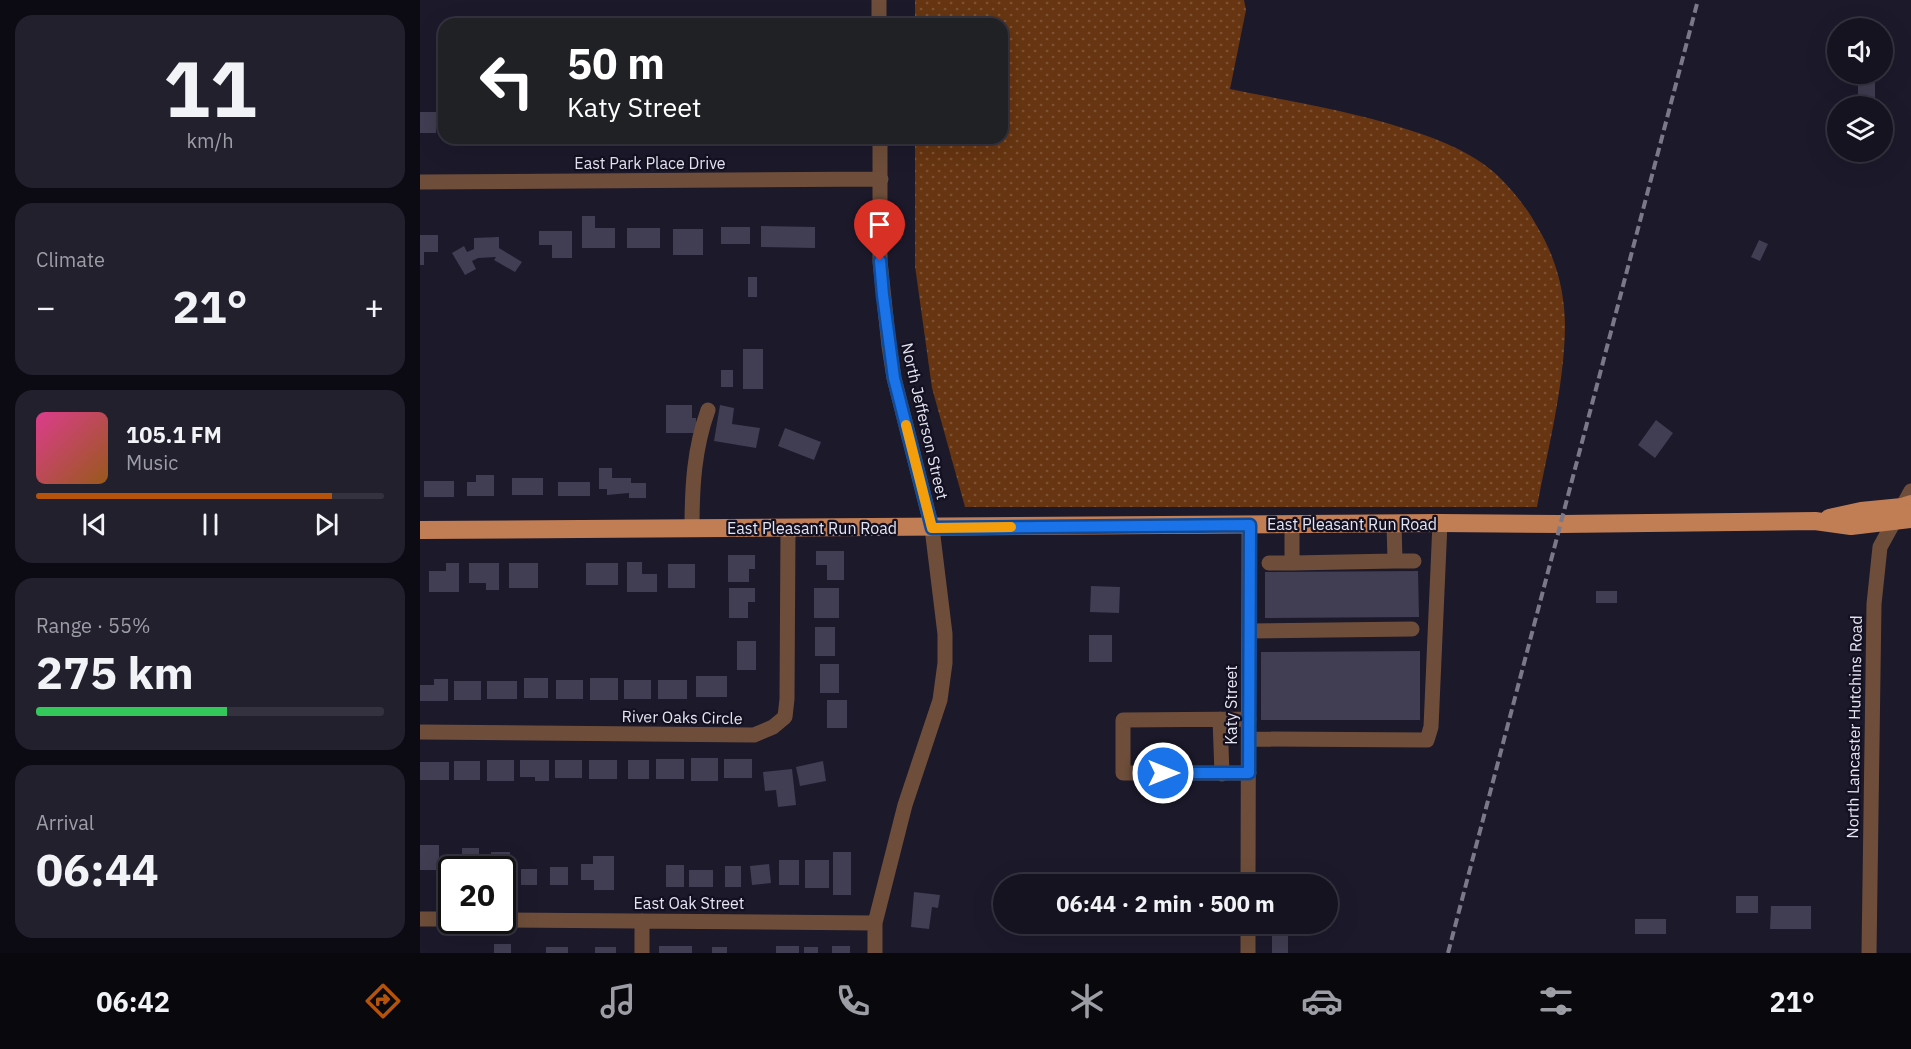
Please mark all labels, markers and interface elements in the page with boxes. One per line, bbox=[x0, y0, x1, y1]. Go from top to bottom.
map controls bbox=[1827, 18, 1893, 162]
button: sound bbox=[1827, 18, 1893, 84]
text: 50 m bbox=[567, 36, 665, 91]
text: 11 bbox=[163, 37, 257, 138]
icon: left bbox=[468, 42, 546, 120]
text: Katy Street bbox=[567, 89, 702, 124]
button: layers bbox=[1827, 96, 1893, 162]
text: km/h bbox=[186, 127, 234, 154]
street label: East Park Place Drive bbox=[574, 153, 726, 173]
pin bbox=[854, 199, 905, 261]
icon: arrive bbox=[863, 208, 896, 241]
text: Climate bbox=[36, 246, 105, 273]
text: 21° bbox=[172, 277, 248, 335]
text: − bbox=[36, 285, 56, 328]
text: + bbox=[364, 285, 384, 328]
street label: North Jefferson Street bbox=[897, 341, 953, 501]
text: 105.1 FM bbox=[126, 420, 222, 449]
text: Music bbox=[126, 449, 178, 476]
icon: previous bbox=[78, 508, 111, 541]
icon: pause bbox=[194, 508, 227, 541]
icon: next bbox=[310, 508, 343, 541]
street label: East Pleasant Run Road bbox=[1267, 514, 1437, 534]
street label: East Pleasant Run Road bbox=[727, 518, 897, 538]
text: Range · 55% bbox=[36, 612, 151, 639]
street label: North Lancaster Hutchins Road bbox=[1842, 615, 1866, 839]
text: 275 km bbox=[36, 643, 194, 701]
street label: Katy Street bbox=[1221, 665, 1241, 745]
street label: River Oaks Circle bbox=[621, 706, 743, 728]
position arrow bbox=[1131, 741, 1195, 805]
text: Arrival bbox=[36, 809, 94, 836]
text: 06:44 bbox=[36, 840, 159, 898]
speed limit sign: 20 bbox=[438, 856, 516, 934]
text: 06:44 · 2 min · 500 m bbox=[1056, 889, 1275, 918]
street label: East Oak Street bbox=[634, 893, 744, 913]
icon: directions bbox=[362, 980, 404, 1022]
icon: music bbox=[597, 980, 639, 1022]
icon: phone bbox=[832, 980, 874, 1022]
icon: climate bbox=[1066, 980, 1108, 1022]
icon: car bbox=[1301, 980, 1343, 1022]
icon: filters bbox=[1535, 980, 1577, 1022]
text: 06:42 bbox=[96, 984, 170, 1019]
text: 21° bbox=[1770, 984, 1815, 1019]

